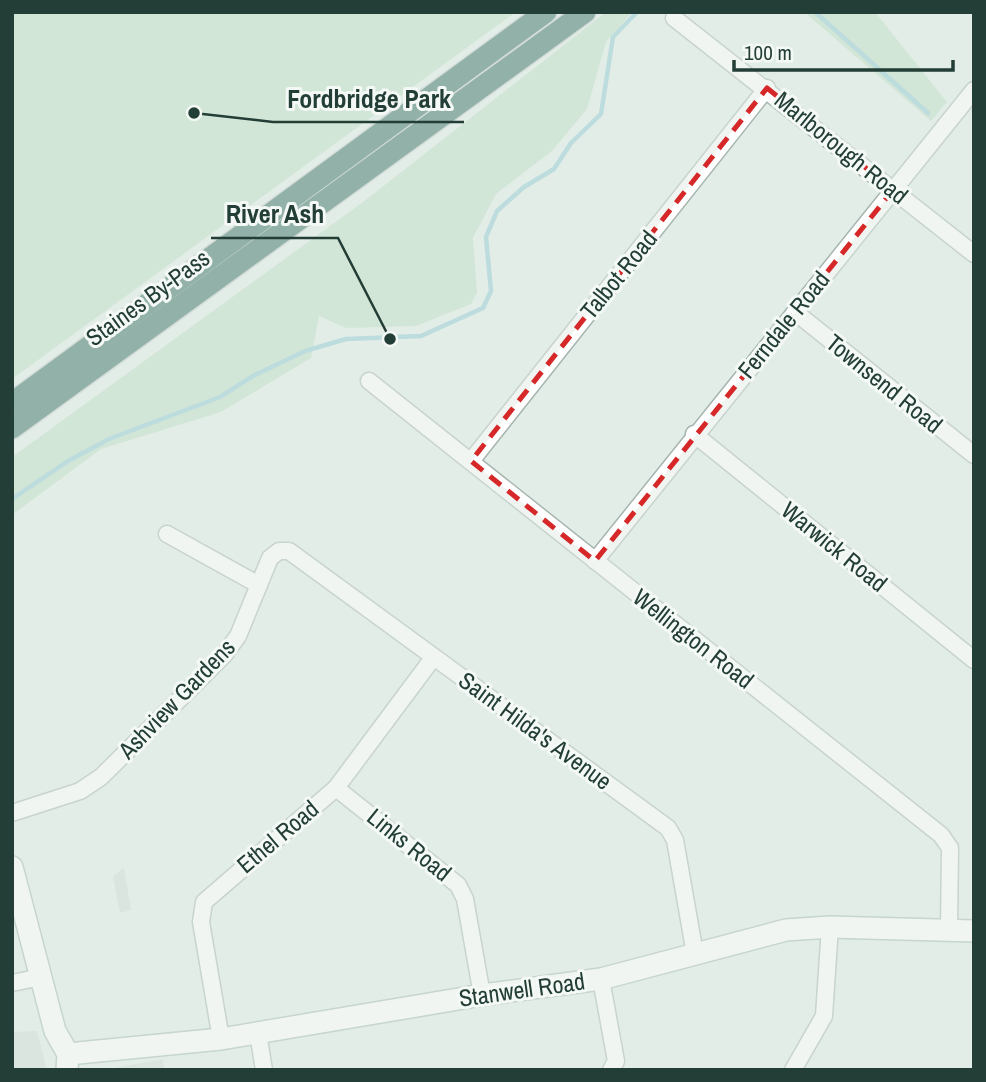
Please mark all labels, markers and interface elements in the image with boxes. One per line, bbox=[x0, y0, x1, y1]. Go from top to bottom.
scale bar bbox=[734, 28, 953, 72]
text: 100 m bbox=[744, 38, 792, 67]
callout: Fordbridge Park bbox=[273, 75, 464, 122]
text: Fordbridge Park bbox=[287, 81, 451, 116]
street label: Marlborough Road bbox=[768, 84, 915, 211]
callout: River Ash bbox=[211, 191, 338, 238]
text: River Ash bbox=[226, 196, 324, 231]
street label: Talbot Road bbox=[573, 223, 664, 325]
street label: Staines By-Pass bbox=[79, 241, 216, 353]
street label: Ferndale Road bbox=[730, 264, 836, 385]
street label: Townsend Road bbox=[820, 326, 950, 440]
street label: Warwick Road bbox=[775, 494, 894, 599]
street label: Wellington Road bbox=[627, 581, 761, 696]
street label: Ashview Gardens bbox=[110, 631, 242, 766]
street label: Saint Hilda's Avenue bbox=[453, 664, 619, 797]
street label: Ethel Road bbox=[230, 793, 325, 880]
street label: Links Road bbox=[361, 800, 458, 888]
street label: Stanwell Road bbox=[457, 964, 587, 1014]

